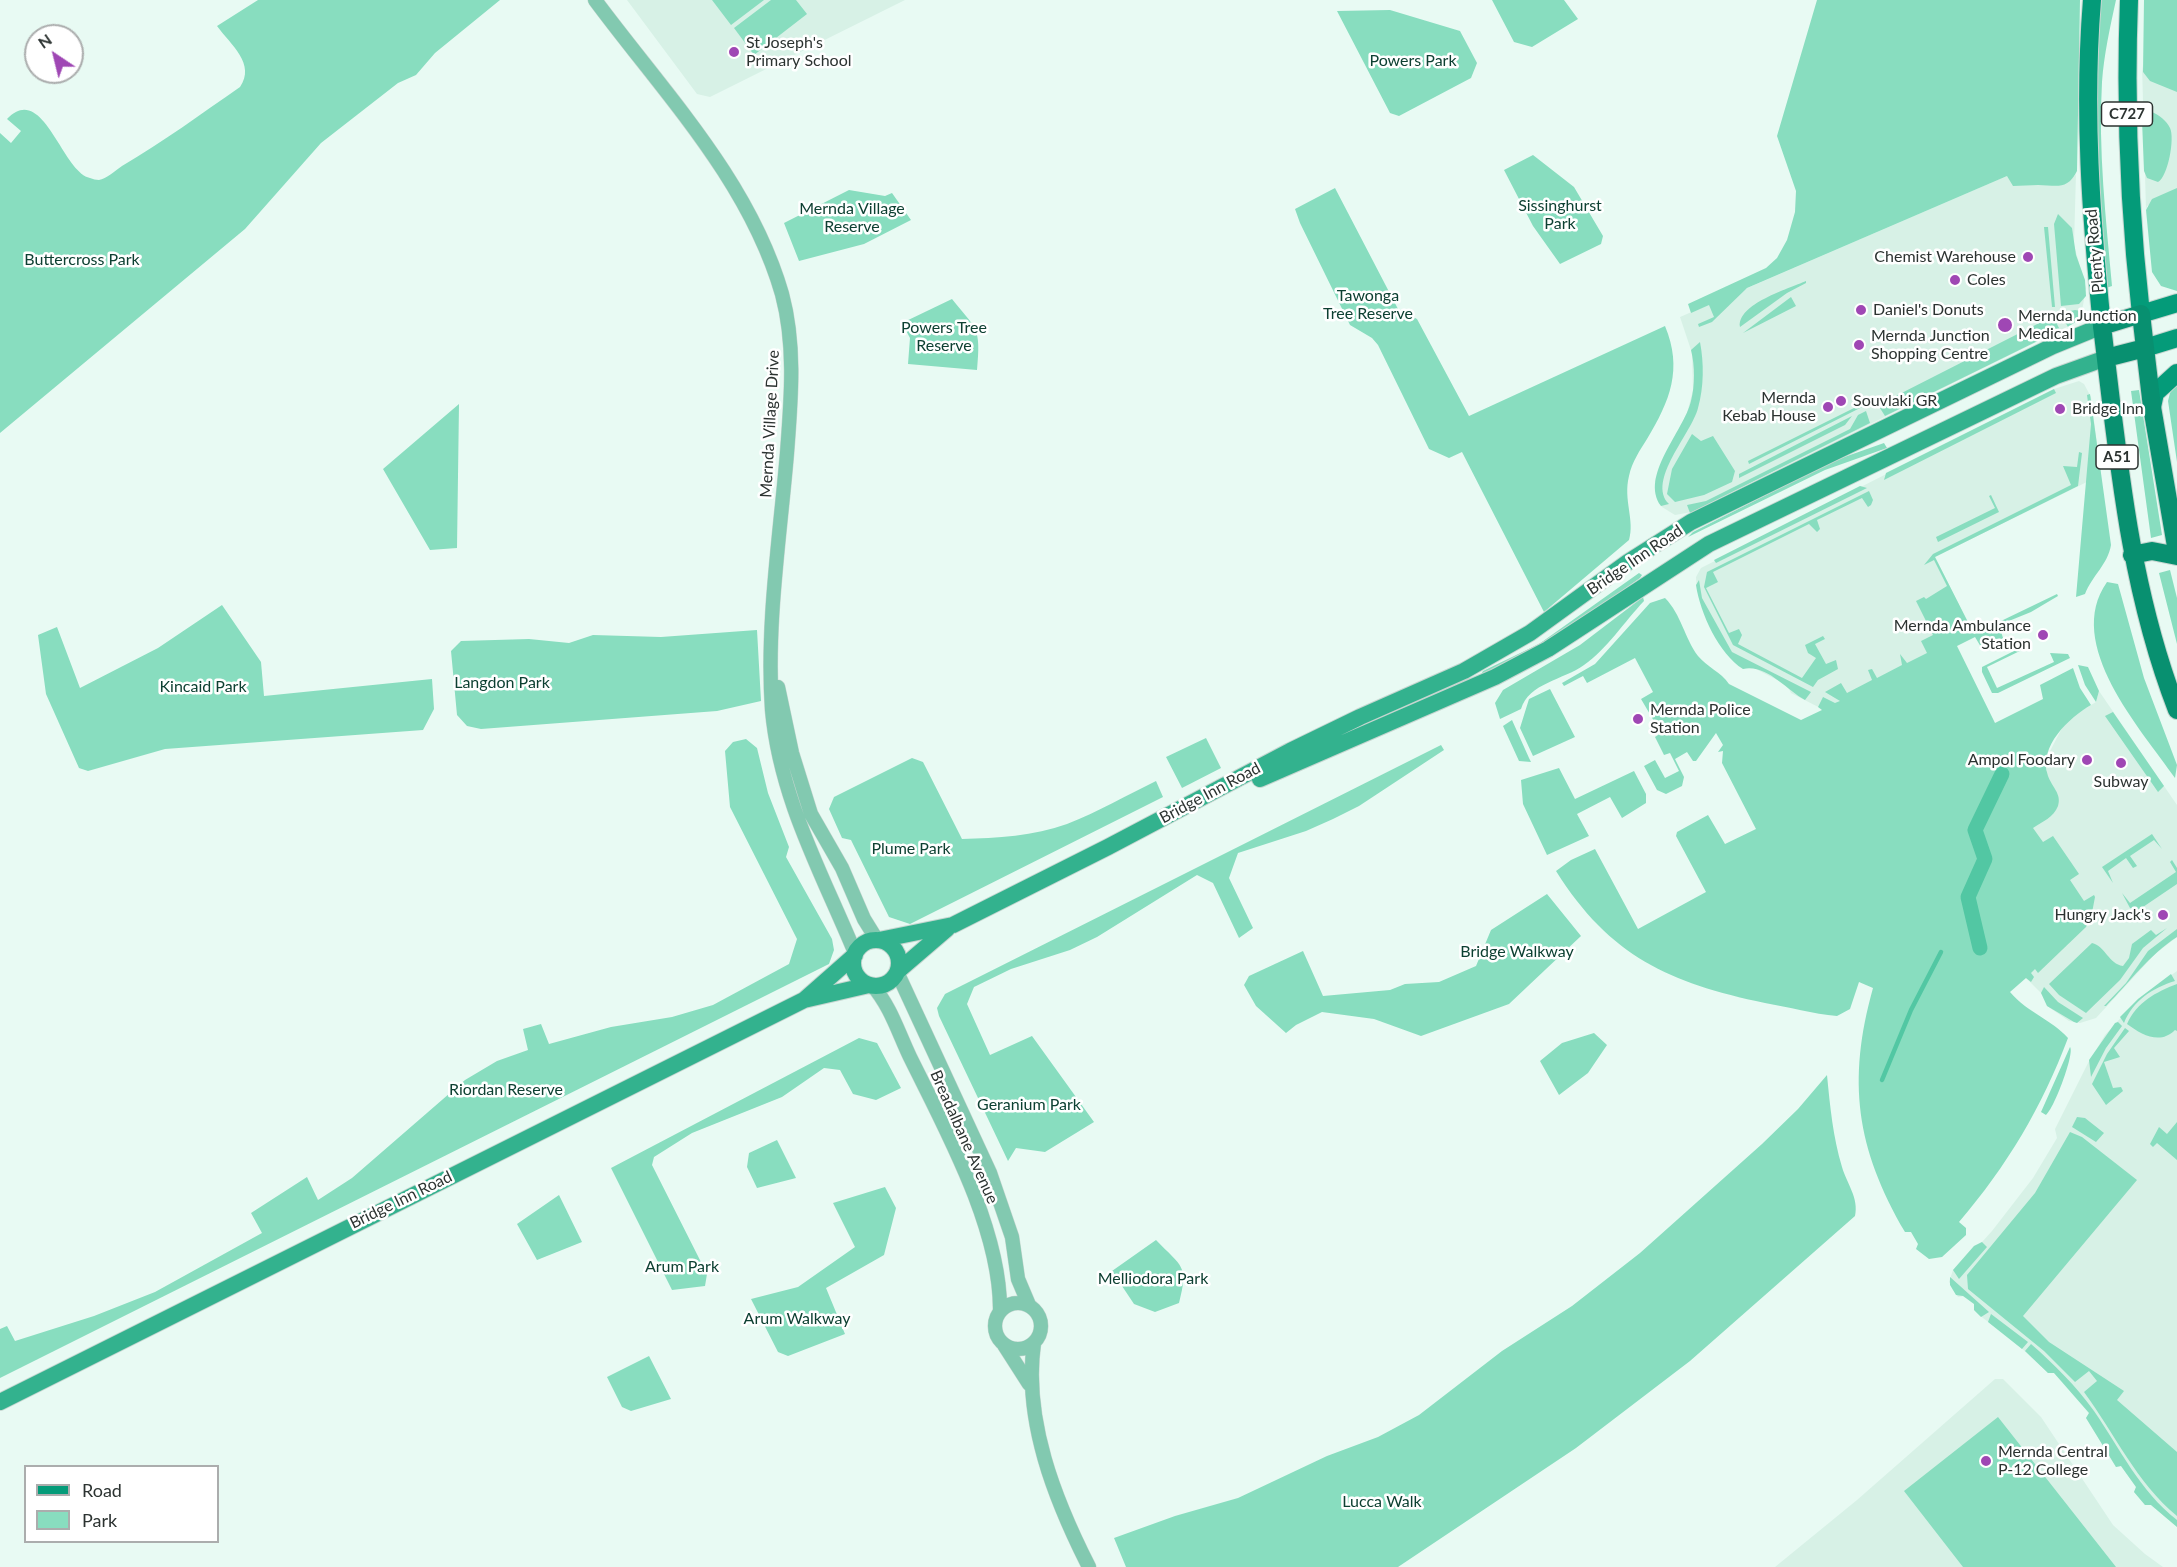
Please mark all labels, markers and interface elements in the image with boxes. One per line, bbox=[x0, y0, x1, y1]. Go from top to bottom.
north arrow bbox=[24, 24, 84, 84]
text: N bbox=[34, 29, 55, 52]
place label: St Joseph's Primary School bbox=[746, 33, 852, 71]
marker: St Joseph's Primary School bbox=[727, 45, 741, 59]
park label: Powers Park bbox=[1369, 51, 1457, 71]
road number: C727 bbox=[2102, 102, 2152, 126]
park label: Sissinghurst Park bbox=[1518, 196, 1602, 234]
park label: Mernda Village Reserve bbox=[799, 199, 905, 237]
street label: Plenty Road bbox=[2082, 208, 2108, 294]
place label: Chemist Warehouse bbox=[1874, 247, 2016, 267]
park label: Buttercross Park bbox=[24, 250, 140, 270]
marker: Chemist Warehouse bbox=[2021, 250, 2035, 264]
place label: Coles bbox=[1967, 270, 2006, 290]
marker: Coles bbox=[1948, 273, 1962, 287]
park label: Tawonga Tree Reserve bbox=[1323, 286, 1413, 324]
place label: Daniel's Donuts bbox=[1873, 300, 1984, 320]
marker: Daniel's Donuts bbox=[1854, 303, 1868, 317]
place label: Mernda Junction Medical bbox=[2018, 306, 2137, 344]
marker: Mernda Junction Medical bbox=[1996, 316, 2014, 334]
park label: Powers Tree Reserve bbox=[901, 318, 987, 356]
place label: Mernda Junction Shopping Centre bbox=[1871, 326, 1990, 364]
marker: Mernda Junction Shopping Centre bbox=[1852, 338, 1866, 352]
street label: Mernda Village Drive bbox=[757, 350, 783, 498]
place label: Mernda Kebab House bbox=[1722, 388, 1816, 426]
place label: Souvlaki GR bbox=[1853, 391, 1937, 411]
marker: Souvlaki GR bbox=[1834, 394, 1848, 408]
place label: Bridge Inn bbox=[2072, 399, 2144, 419]
marker: Mernda Kebab House bbox=[1821, 400, 1835, 414]
marker: Bridge Inn bbox=[2053, 402, 2067, 416]
road number: A51 bbox=[2096, 445, 2138, 469]
street label: Bridge Inn Road bbox=[1583, 521, 1687, 599]
place label: Mernda Ambulance Station bbox=[1894, 616, 2031, 654]
marker: Mernda Ambulance Station bbox=[2036, 628, 2050, 642]
park label: Langdon Park bbox=[454, 673, 550, 693]
park label: Kincaid Park bbox=[159, 677, 247, 697]
place label: Mernda Police Station bbox=[1650, 700, 1751, 738]
marker: Mernda Police Station bbox=[1631, 712, 1645, 726]
place label: Ampol Foodary bbox=[1968, 750, 2075, 770]
marker: Ampol Foodary bbox=[2080, 753, 2094, 767]
marker: Subway bbox=[2114, 756, 2128, 770]
street label: Bridge Inn Road bbox=[1156, 758, 1264, 828]
place label: Subway bbox=[2094, 772, 2148, 792]
park label: Plume Park bbox=[871, 839, 951, 859]
place label: Hungry Jack's bbox=[2054, 905, 2151, 925]
marker: Hungry Jack's bbox=[2156, 908, 2170, 922]
park label: Bridge Walkway bbox=[1460, 942, 1574, 962]
street label: Breadalbane Avenue bbox=[926, 1067, 1002, 1207]
park label: Riordan Reserve bbox=[449, 1080, 563, 1100]
park label: Geranium Park bbox=[977, 1095, 1081, 1115]
street label: Bridge Inn Road bbox=[347, 1167, 455, 1233]
park label: Arum Park bbox=[645, 1257, 719, 1277]
park label: Melliodora Park bbox=[1098, 1269, 1208, 1289]
park label: Arum Walkway bbox=[744, 1309, 850, 1329]
place label: Mernda Central P-12 College bbox=[1998, 1442, 2108, 1480]
marker: Mernda Central P-12 College bbox=[1979, 1454, 1993, 1468]
legend bbox=[24, 1465, 219, 1543]
text: Road bbox=[82, 1479, 122, 1501]
park label: Lucca Walk bbox=[1342, 1492, 1422, 1512]
text: Park bbox=[82, 1509, 117, 1531]

